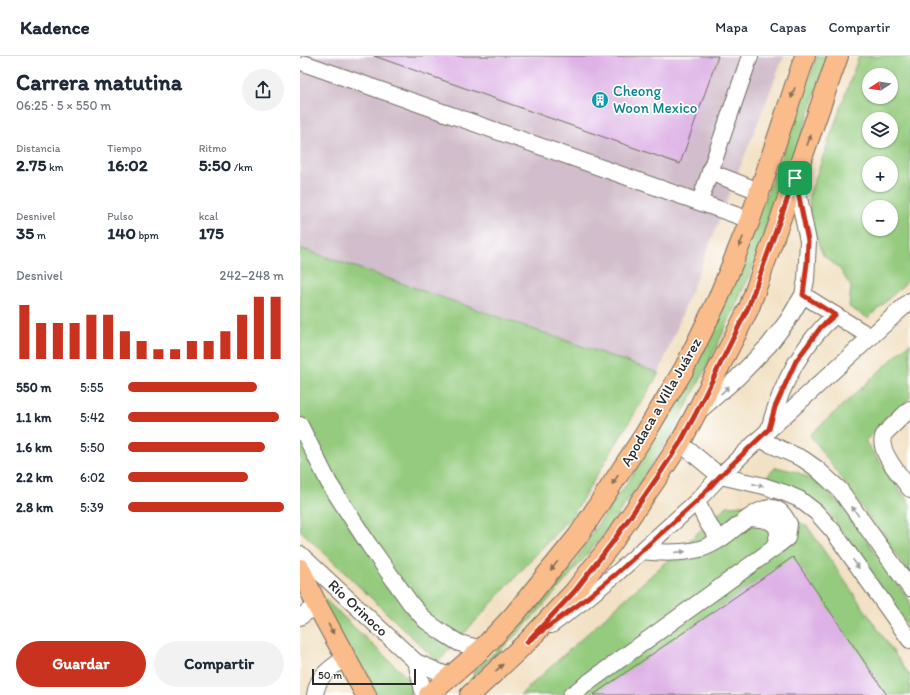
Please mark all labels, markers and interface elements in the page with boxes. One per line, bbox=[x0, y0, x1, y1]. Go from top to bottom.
text: Kadence bbox=[20, 16, 90, 39]
text: Mapa bbox=[715, 19, 748, 36]
text: Capas bbox=[770, 19, 807, 36]
text: Compartir bbox=[829, 19, 890, 36]
north arrow bbox=[862, 68, 898, 104]
map controls bbox=[862, 68, 898, 236]
text: Carrera matutina bbox=[16, 69, 182, 96]
button: share bbox=[242, 69, 284, 111]
place label: Cheong Woon Mexico bbox=[613, 82, 697, 117]
one-way arrow bbox=[789, 87, 795, 99]
building icon: Cheong Woon Mexico bbox=[590, 90, 610, 110]
text: 06:25 · 5 × 550 m bbox=[16, 98, 111, 113]
button: layers bbox=[862, 112, 898, 148]
one-way arrow bbox=[806, 134, 812, 146]
text: Distancia bbox=[16, 142, 60, 155]
text: Tiempo bbox=[107, 142, 142, 155]
text: Ritmo bbox=[199, 142, 227, 155]
text: 2.75 bbox=[16, 155, 46, 175]
text: 16:02 bbox=[107, 155, 148, 175]
text: 5:50 bbox=[199, 155, 231, 175]
button: + bbox=[862, 156, 898, 192]
text: km bbox=[46, 161, 64, 174]
text: /km bbox=[231, 161, 253, 174]
pin bbox=[778, 161, 812, 195]
icon: arrive bbox=[784, 167, 806, 189]
button: − bbox=[862, 200, 898, 236]
text: Desnivel bbox=[16, 210, 56, 223]
text: Pulso bbox=[107, 210, 133, 223]
text: kcal bbox=[199, 210, 218, 223]
text: 35 bbox=[16, 223, 34, 243]
text: 140 bbox=[107, 223, 136, 243]
text: 175 bbox=[199, 223, 224, 243]
text: m bbox=[34, 229, 46, 242]
text: bpm bbox=[136, 229, 159, 242]
one-way arrow bbox=[737, 237, 743, 249]
text: Desnivel bbox=[16, 268, 63, 283]
text: 242–248 m bbox=[220, 268, 284, 283]
street label: Apodaca a Villa Juárez bbox=[617, 335, 705, 469]
text: 550 m bbox=[16, 380, 52, 395]
text: 5:55 bbox=[80, 380, 104, 395]
one-way arrow bbox=[720, 385, 730, 395]
text: 1.1 km bbox=[16, 410, 51, 425]
text: 5:42 bbox=[80, 410, 105, 425]
text: 1.6 km bbox=[16, 440, 52, 455]
text: 5:50 bbox=[80, 440, 105, 455]
text: 2.2 km bbox=[16, 470, 53, 485]
text: 6:02 bbox=[80, 470, 105, 485]
one-way arrow bbox=[611, 475, 619, 485]
one-way arrow bbox=[752, 482, 764, 488]
text: 2.8 km bbox=[16, 500, 53, 515]
text: 5:39 bbox=[80, 500, 104, 515]
one-way arrow bbox=[851, 505, 859, 516]
one-way arrow bbox=[674, 549, 686, 555]
one-way arrow bbox=[852, 558, 860, 569]
one-way arrow bbox=[549, 561, 558, 572]
street label: Río Orinoco bbox=[324, 576, 392, 640]
one-way arrow bbox=[327, 623, 334, 635]
button: Guardar bbox=[16, 641, 146, 687]
button: Compartir bbox=[154, 641, 284, 687]
one-way arrow bbox=[494, 664, 504, 673]
scale bar bbox=[312, 667, 416, 686]
text: 50 m bbox=[318, 669, 342, 682]

